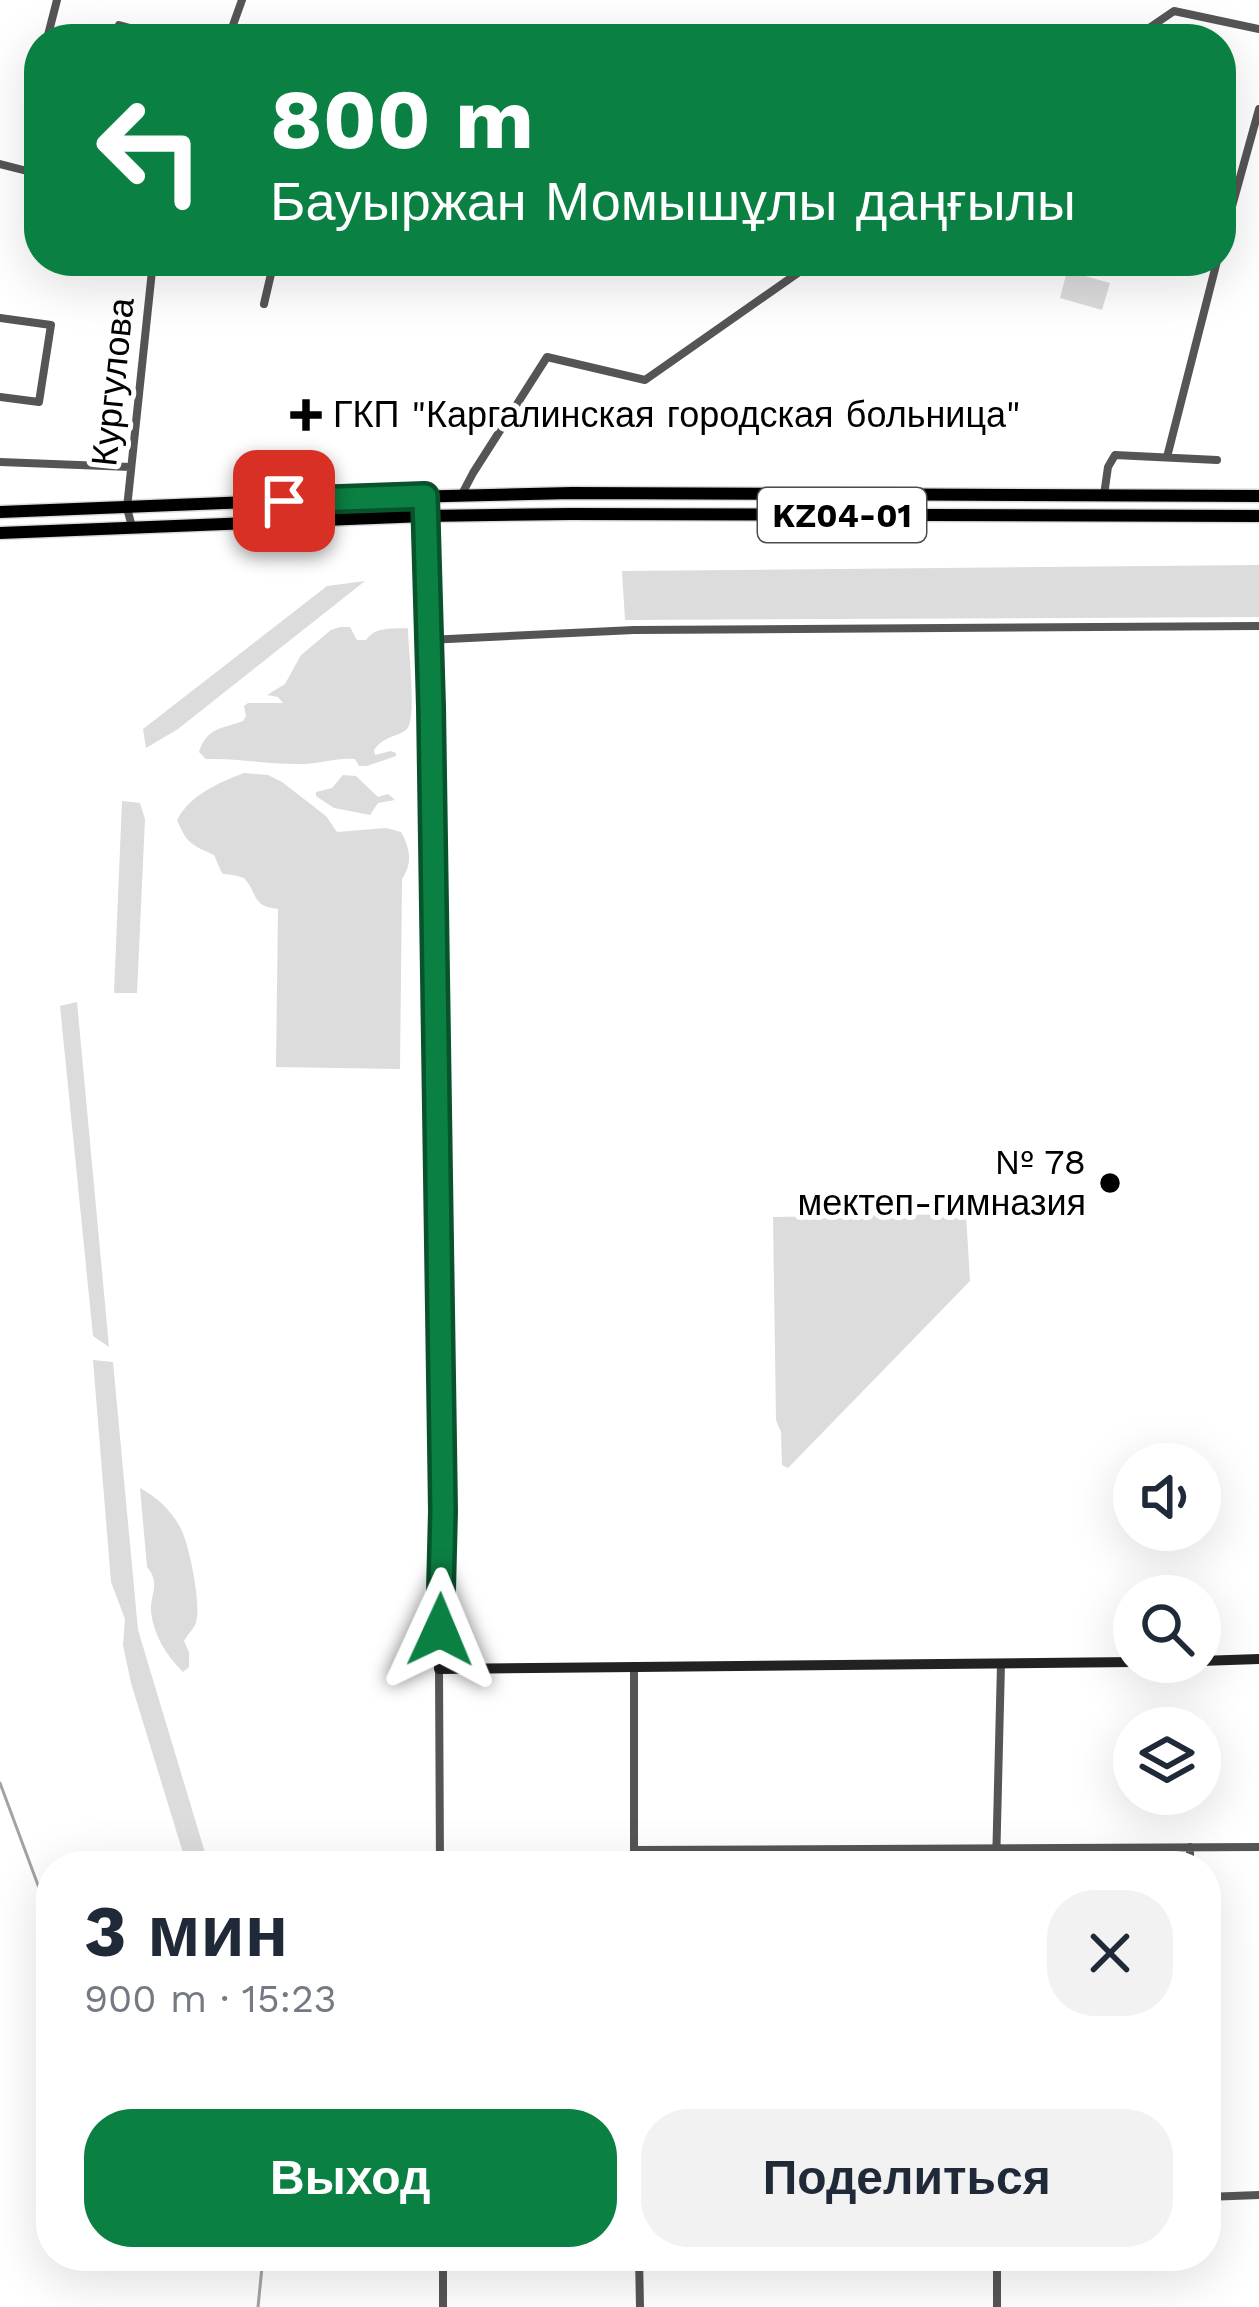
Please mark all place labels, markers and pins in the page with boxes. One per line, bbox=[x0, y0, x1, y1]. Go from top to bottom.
place label: ГКП "Каргалинская городская больница" bbox=[333, 394, 1021, 436]
marker: ГКП "Каргалинская городская больница" bbox=[290, 399, 322, 431]
pin bbox=[233, 450, 335, 552]
place label: № 78 мектеп-гимназия bbox=[798, 1141, 1086, 1224]
marker: № 78 мектеп-гимназия bbox=[1097, 1170, 1123, 1196]

